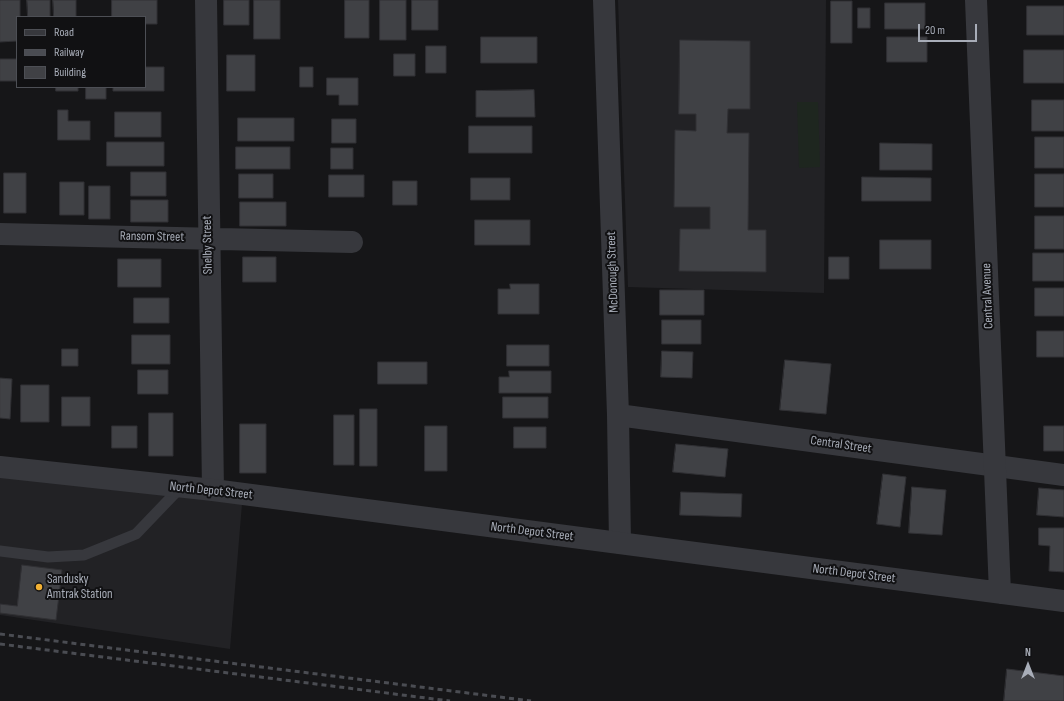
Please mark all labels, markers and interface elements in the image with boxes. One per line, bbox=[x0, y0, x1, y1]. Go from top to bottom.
legend bbox=[16, 16, 146, 88]
scale bar bbox=[920, 16, 979, 42]
text: 20 m bbox=[925, 23, 945, 38]
text: Road bbox=[54, 25, 74, 40]
text: Railway bbox=[54, 45, 84, 60]
text: Building bbox=[54, 65, 86, 80]
street label: Shelby Street bbox=[200, 216, 216, 274]
street label: Ransom Street bbox=[120, 229, 184, 245]
street label: McDonough Street bbox=[604, 231, 622, 313]
street label: Central Avenue bbox=[979, 263, 997, 329]
street label: Central Street bbox=[809, 433, 873, 457]
street label: North Depot Street bbox=[169, 479, 253, 503]
street label: North Depot Street bbox=[490, 519, 574, 545]
street label: North Depot Street bbox=[812, 561, 896, 587]
place label: Sandusky Amtrak Station bbox=[47, 572, 113, 603]
marker: Sandusky Amtrak Station bbox=[34, 582, 44, 592]
north arrow bbox=[1008, 645, 1048, 685]
text: N bbox=[1025, 646, 1031, 659]

